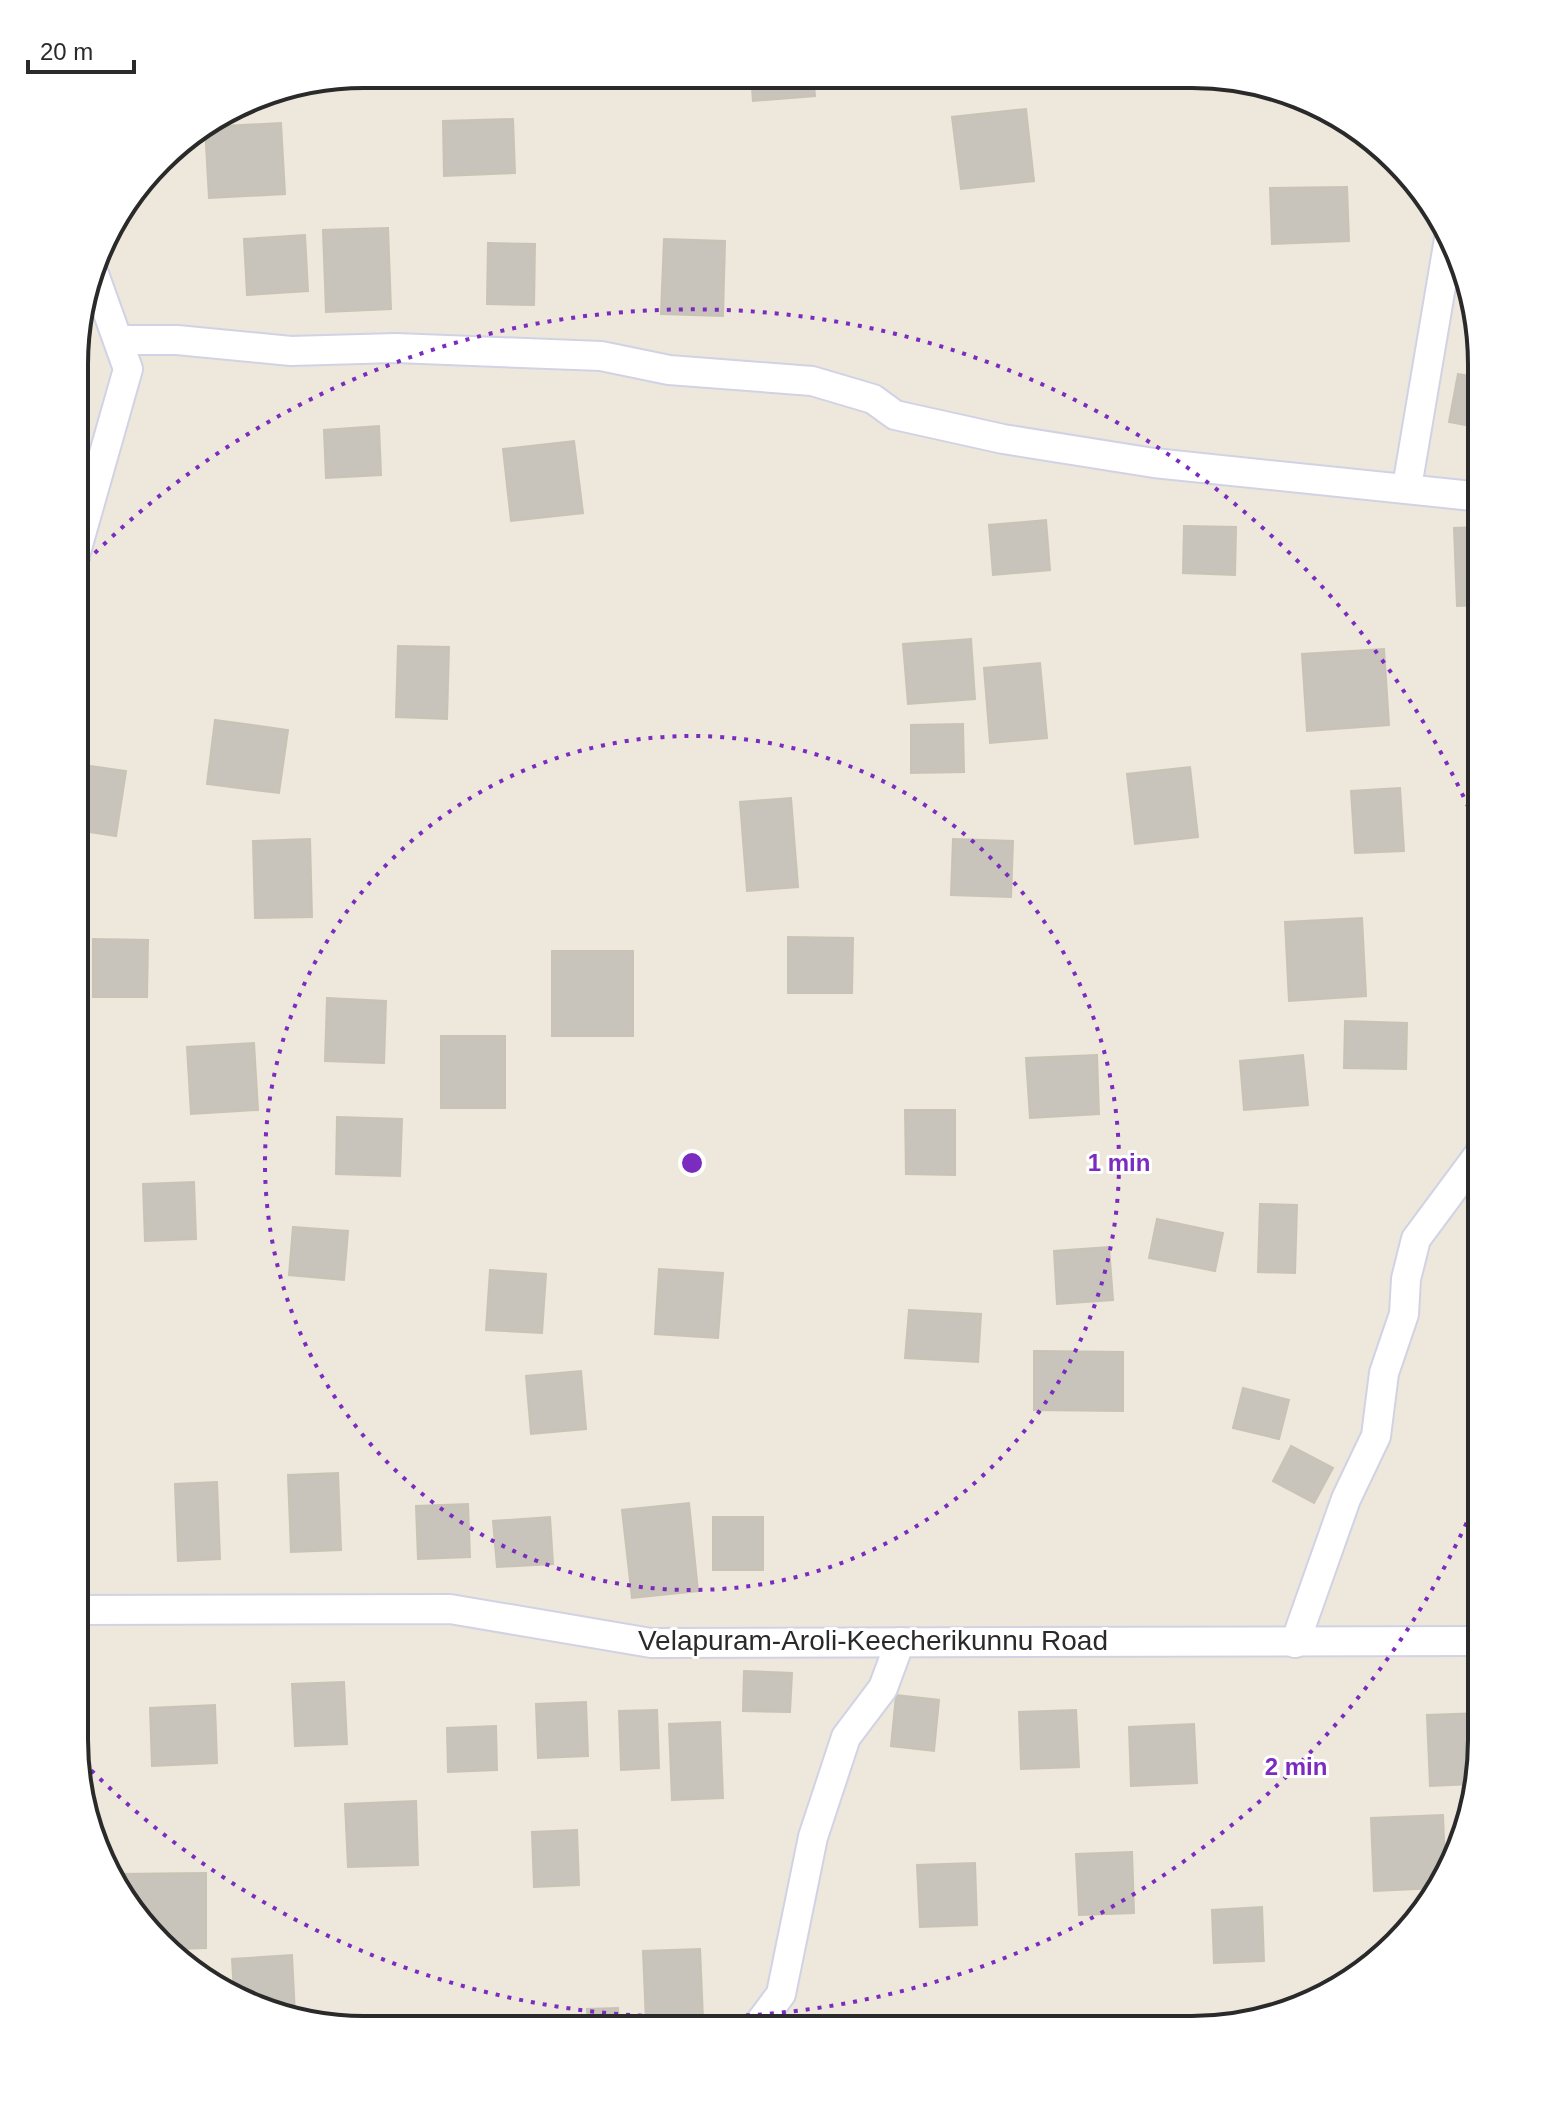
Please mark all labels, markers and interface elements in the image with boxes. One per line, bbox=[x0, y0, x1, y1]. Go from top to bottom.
scale bar bbox=[28, 24, 134, 74]
text: 20 m bbox=[40, 38, 93, 65]
centre of rings bbox=[678, 1149, 706, 1177]
text: 1 min bbox=[1088, 1149, 1150, 1176]
street label: Velapuram-Aroli-Keecherikunnu Road bbox=[638, 1625, 1108, 1656]
text: 2 min bbox=[1265, 1753, 1327, 1780]

